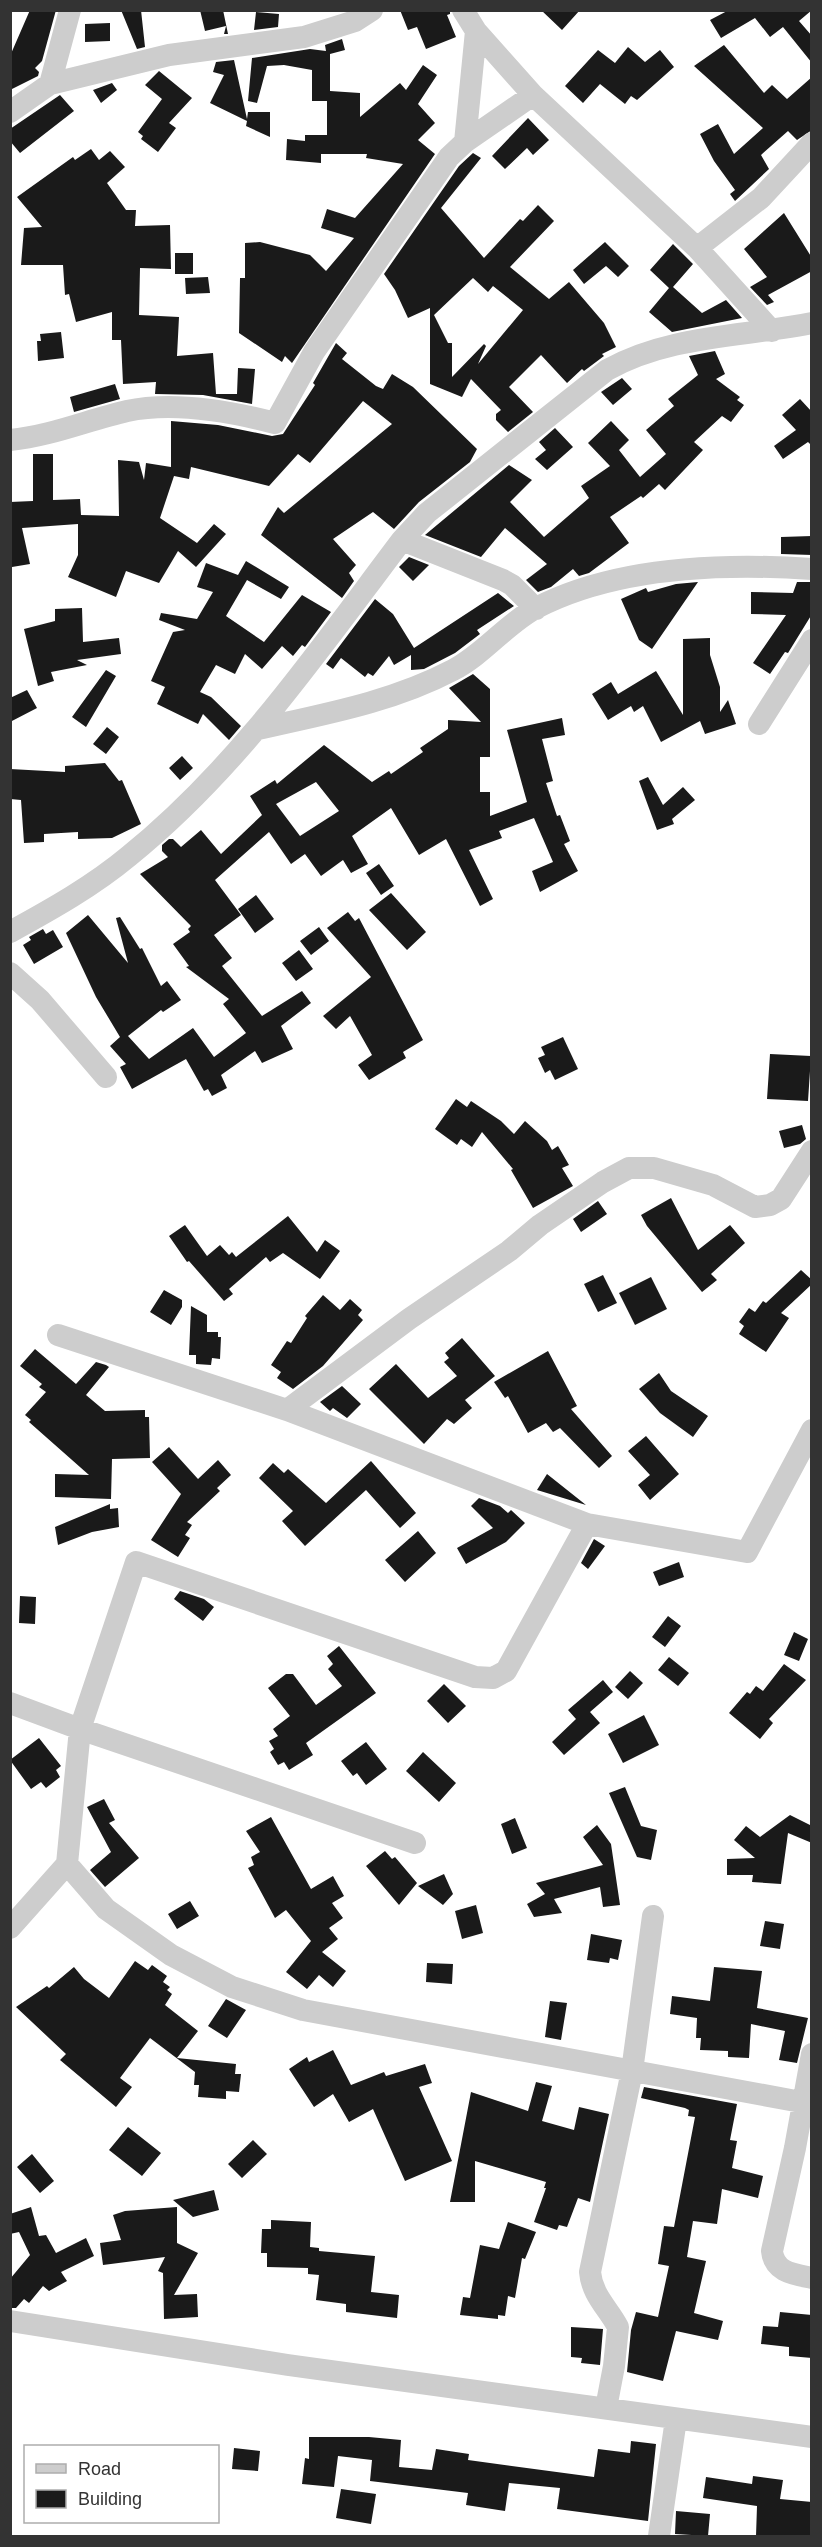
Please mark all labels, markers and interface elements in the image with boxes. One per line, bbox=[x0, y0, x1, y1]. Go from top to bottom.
legend bbox=[24, 2445, 219, 2523]
text: Road bbox=[78, 2459, 121, 2479]
text: Building bbox=[78, 2489, 142, 2509]

